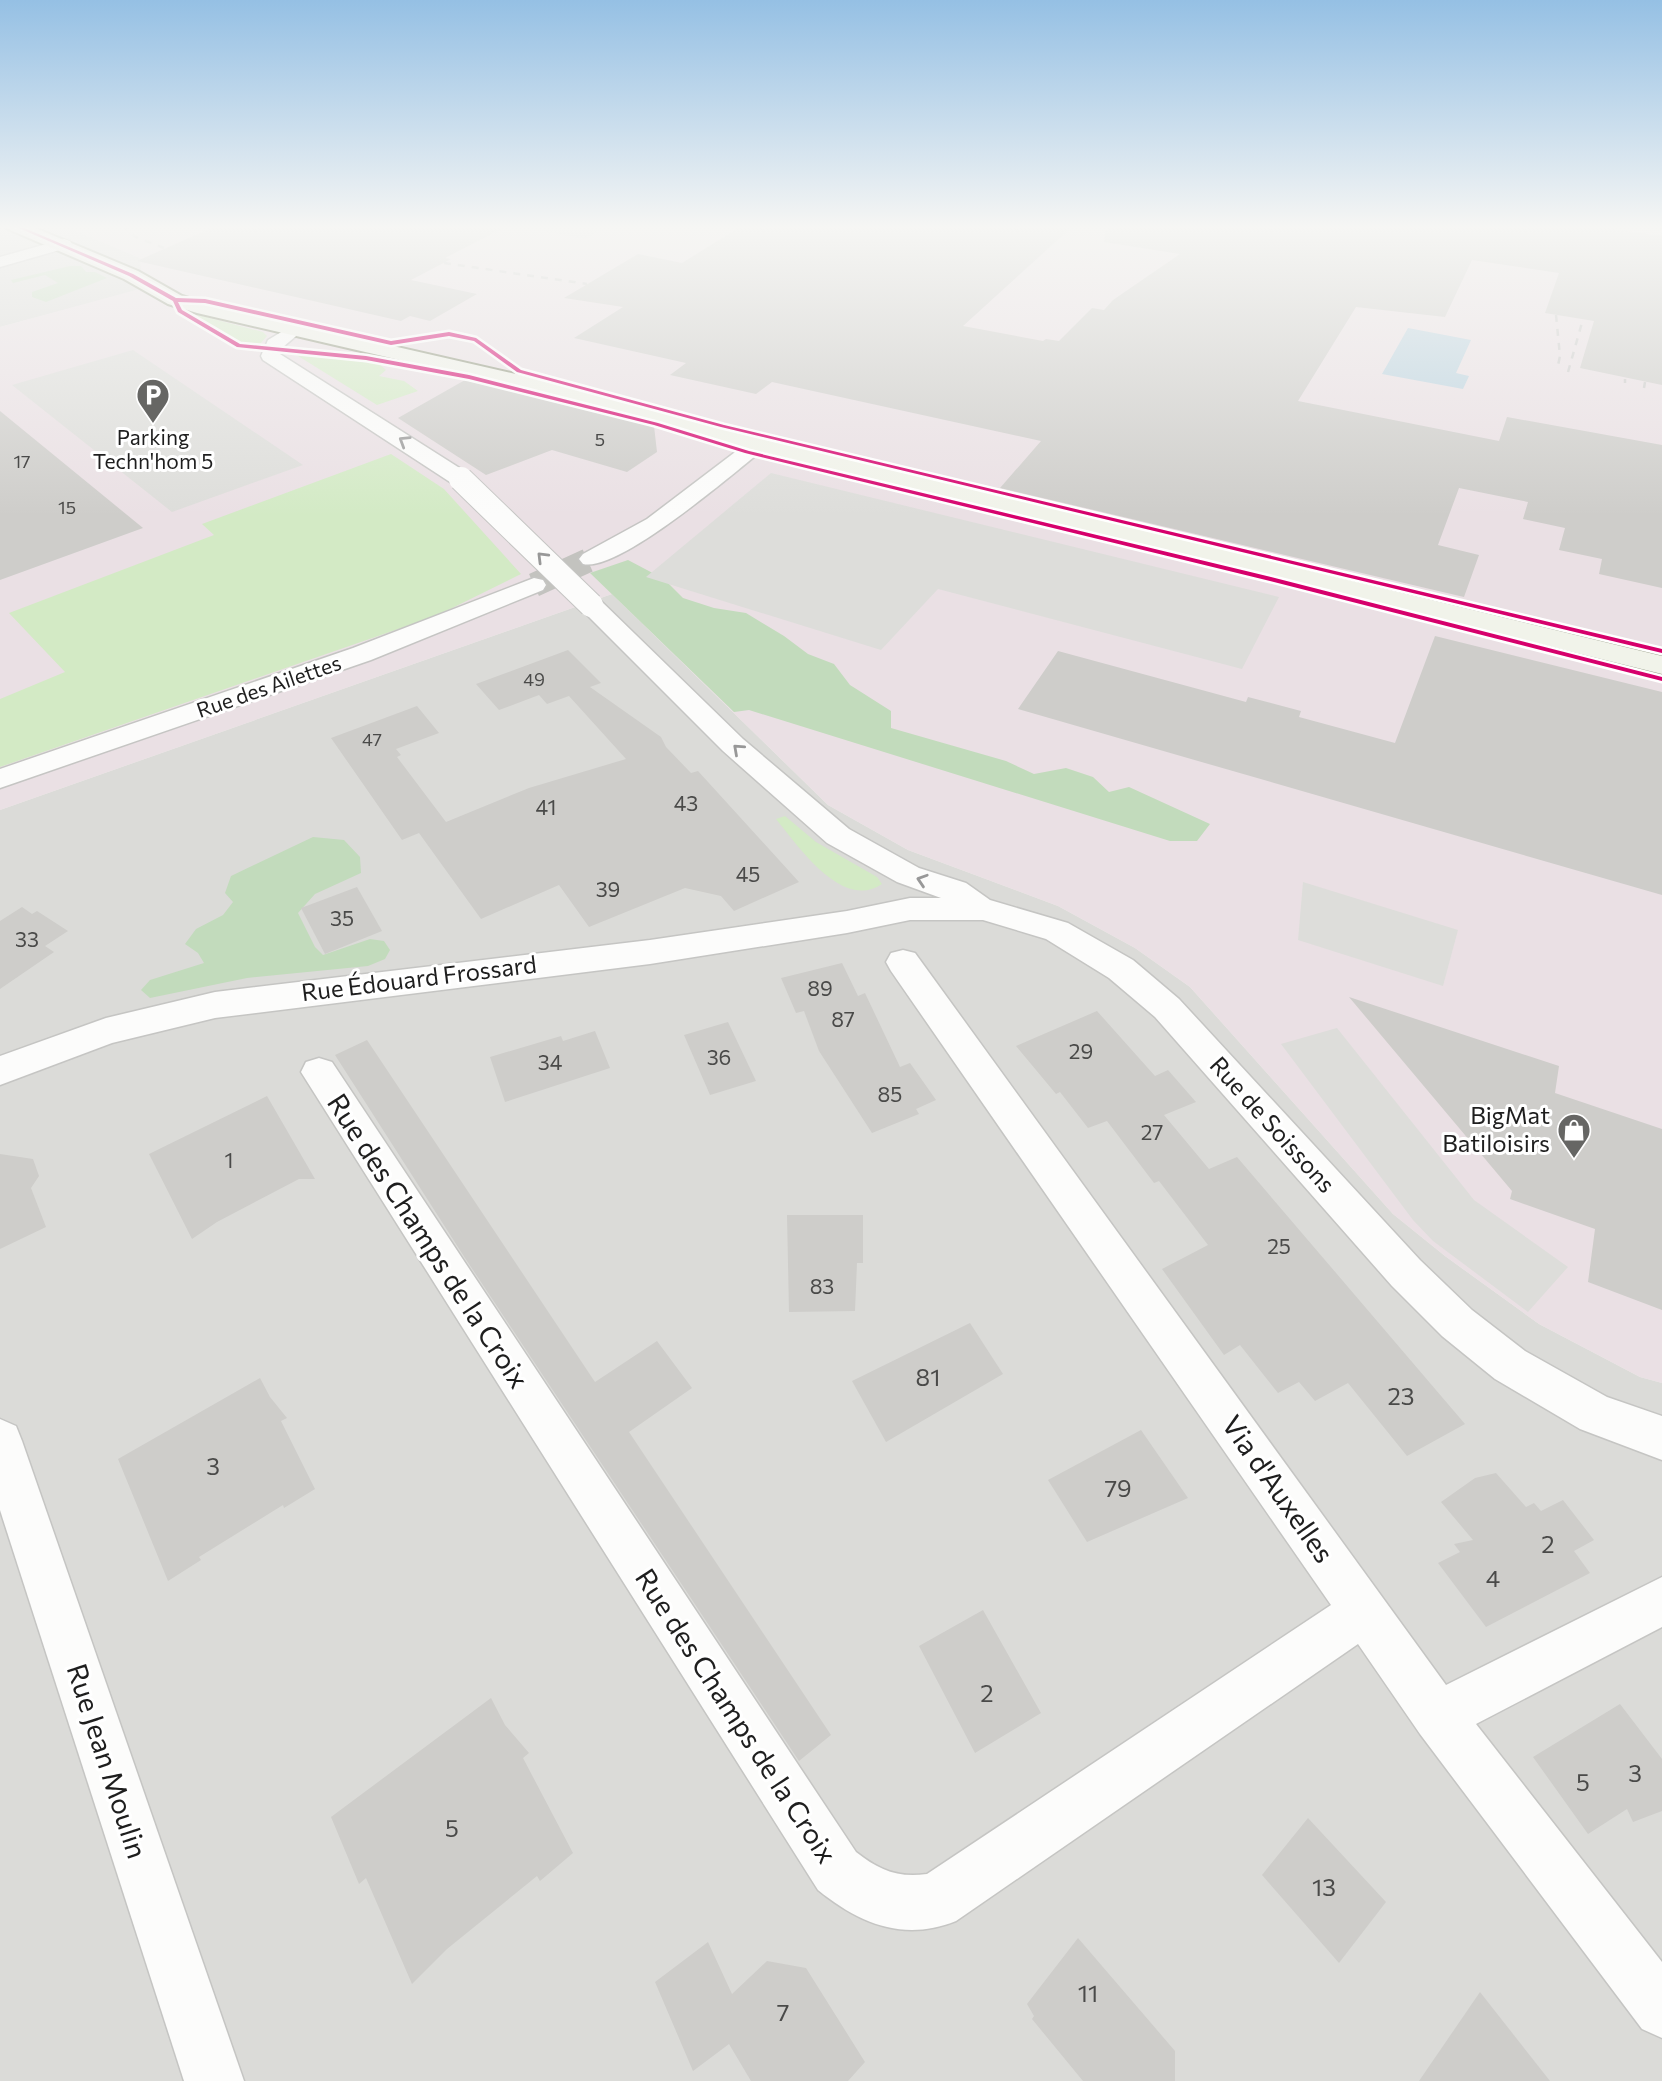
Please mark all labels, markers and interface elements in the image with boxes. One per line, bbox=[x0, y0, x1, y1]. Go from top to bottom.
parking icon: Parking Techn'hom 5 bbox=[134, 376, 172, 425]
place label: Parking Techn'hom 5 bbox=[93, 424, 213, 473]
house number: 5 bbox=[595, 428, 605, 450]
one-way arrow bbox=[398, 437, 411, 450]
house number: 17 bbox=[13, 450, 31, 472]
house number: 15 bbox=[58, 496, 76, 518]
one-way arrow bbox=[538, 553, 550, 565]
street label: Rue des Ailettes bbox=[193, 649, 344, 722]
house number: 49 bbox=[523, 668, 545, 690]
house number: 47 bbox=[362, 728, 382, 750]
one-way arrow bbox=[733, 745, 746, 758]
house number: 43 bbox=[674, 790, 698, 815]
house number: 41 bbox=[536, 794, 556, 819]
house number: 45 bbox=[736, 861, 760, 886]
one-way arrow bbox=[916, 874, 929, 888]
house number: 39 bbox=[596, 876, 620, 901]
house number: 35 bbox=[330, 905, 354, 930]
house number: 33 bbox=[15, 926, 39, 951]
street label: Rue Édouard Frossard bbox=[300, 949, 538, 1006]
house number: 89 bbox=[807, 975, 833, 1000]
house number: 87 bbox=[831, 1006, 855, 1031]
house number: 29 bbox=[1069, 1038, 1093, 1063]
house number: 36 bbox=[707, 1044, 731, 1069]
house number: 34 bbox=[538, 1049, 563, 1074]
street label: Rue de Soissons bbox=[1204, 1050, 1342, 1198]
house number: 85 bbox=[878, 1081, 902, 1106]
street label: Rue des Champs de la Croix bbox=[321, 1087, 537, 1394]
place label: BigMat Batiloisirs bbox=[1442, 1100, 1550, 1157]
shop icon: BigMat Batiloisirs bbox=[1555, 1111, 1593, 1160]
house number: 27 bbox=[1141, 1119, 1163, 1144]
house number: 1 bbox=[225, 1147, 233, 1172]
house number: 25 bbox=[1267, 1233, 1291, 1258]
house number: 83 bbox=[810, 1273, 834, 1298]
house number: 81 bbox=[916, 1362, 940, 1391]
house number: 23 bbox=[1387, 1381, 1415, 1410]
street label: Via d'Auxelles bbox=[1216, 1408, 1342, 1569]
house number: 3 bbox=[206, 1451, 220, 1480]
house number: 79 bbox=[1104, 1473, 1132, 1502]
house number: 2 bbox=[1541, 1529, 1555, 1558]
street label: Rue des Champs de la Croix bbox=[629, 1562, 845, 1869]
house number: 4 bbox=[1486, 1563, 1500, 1592]
street label: Rue Jean Moulin bbox=[60, 1659, 155, 1862]
house number: 2 bbox=[980, 1678, 994, 1707]
house number: 3 bbox=[1628, 1758, 1642, 1787]
house number: 5 bbox=[1576, 1767, 1590, 1796]
house number: 5 bbox=[445, 1813, 459, 1842]
house number: 13 bbox=[1312, 1872, 1336, 1901]
house number: 11 bbox=[1078, 1978, 1098, 2007]
house number: 7 bbox=[777, 1997, 789, 2026]

